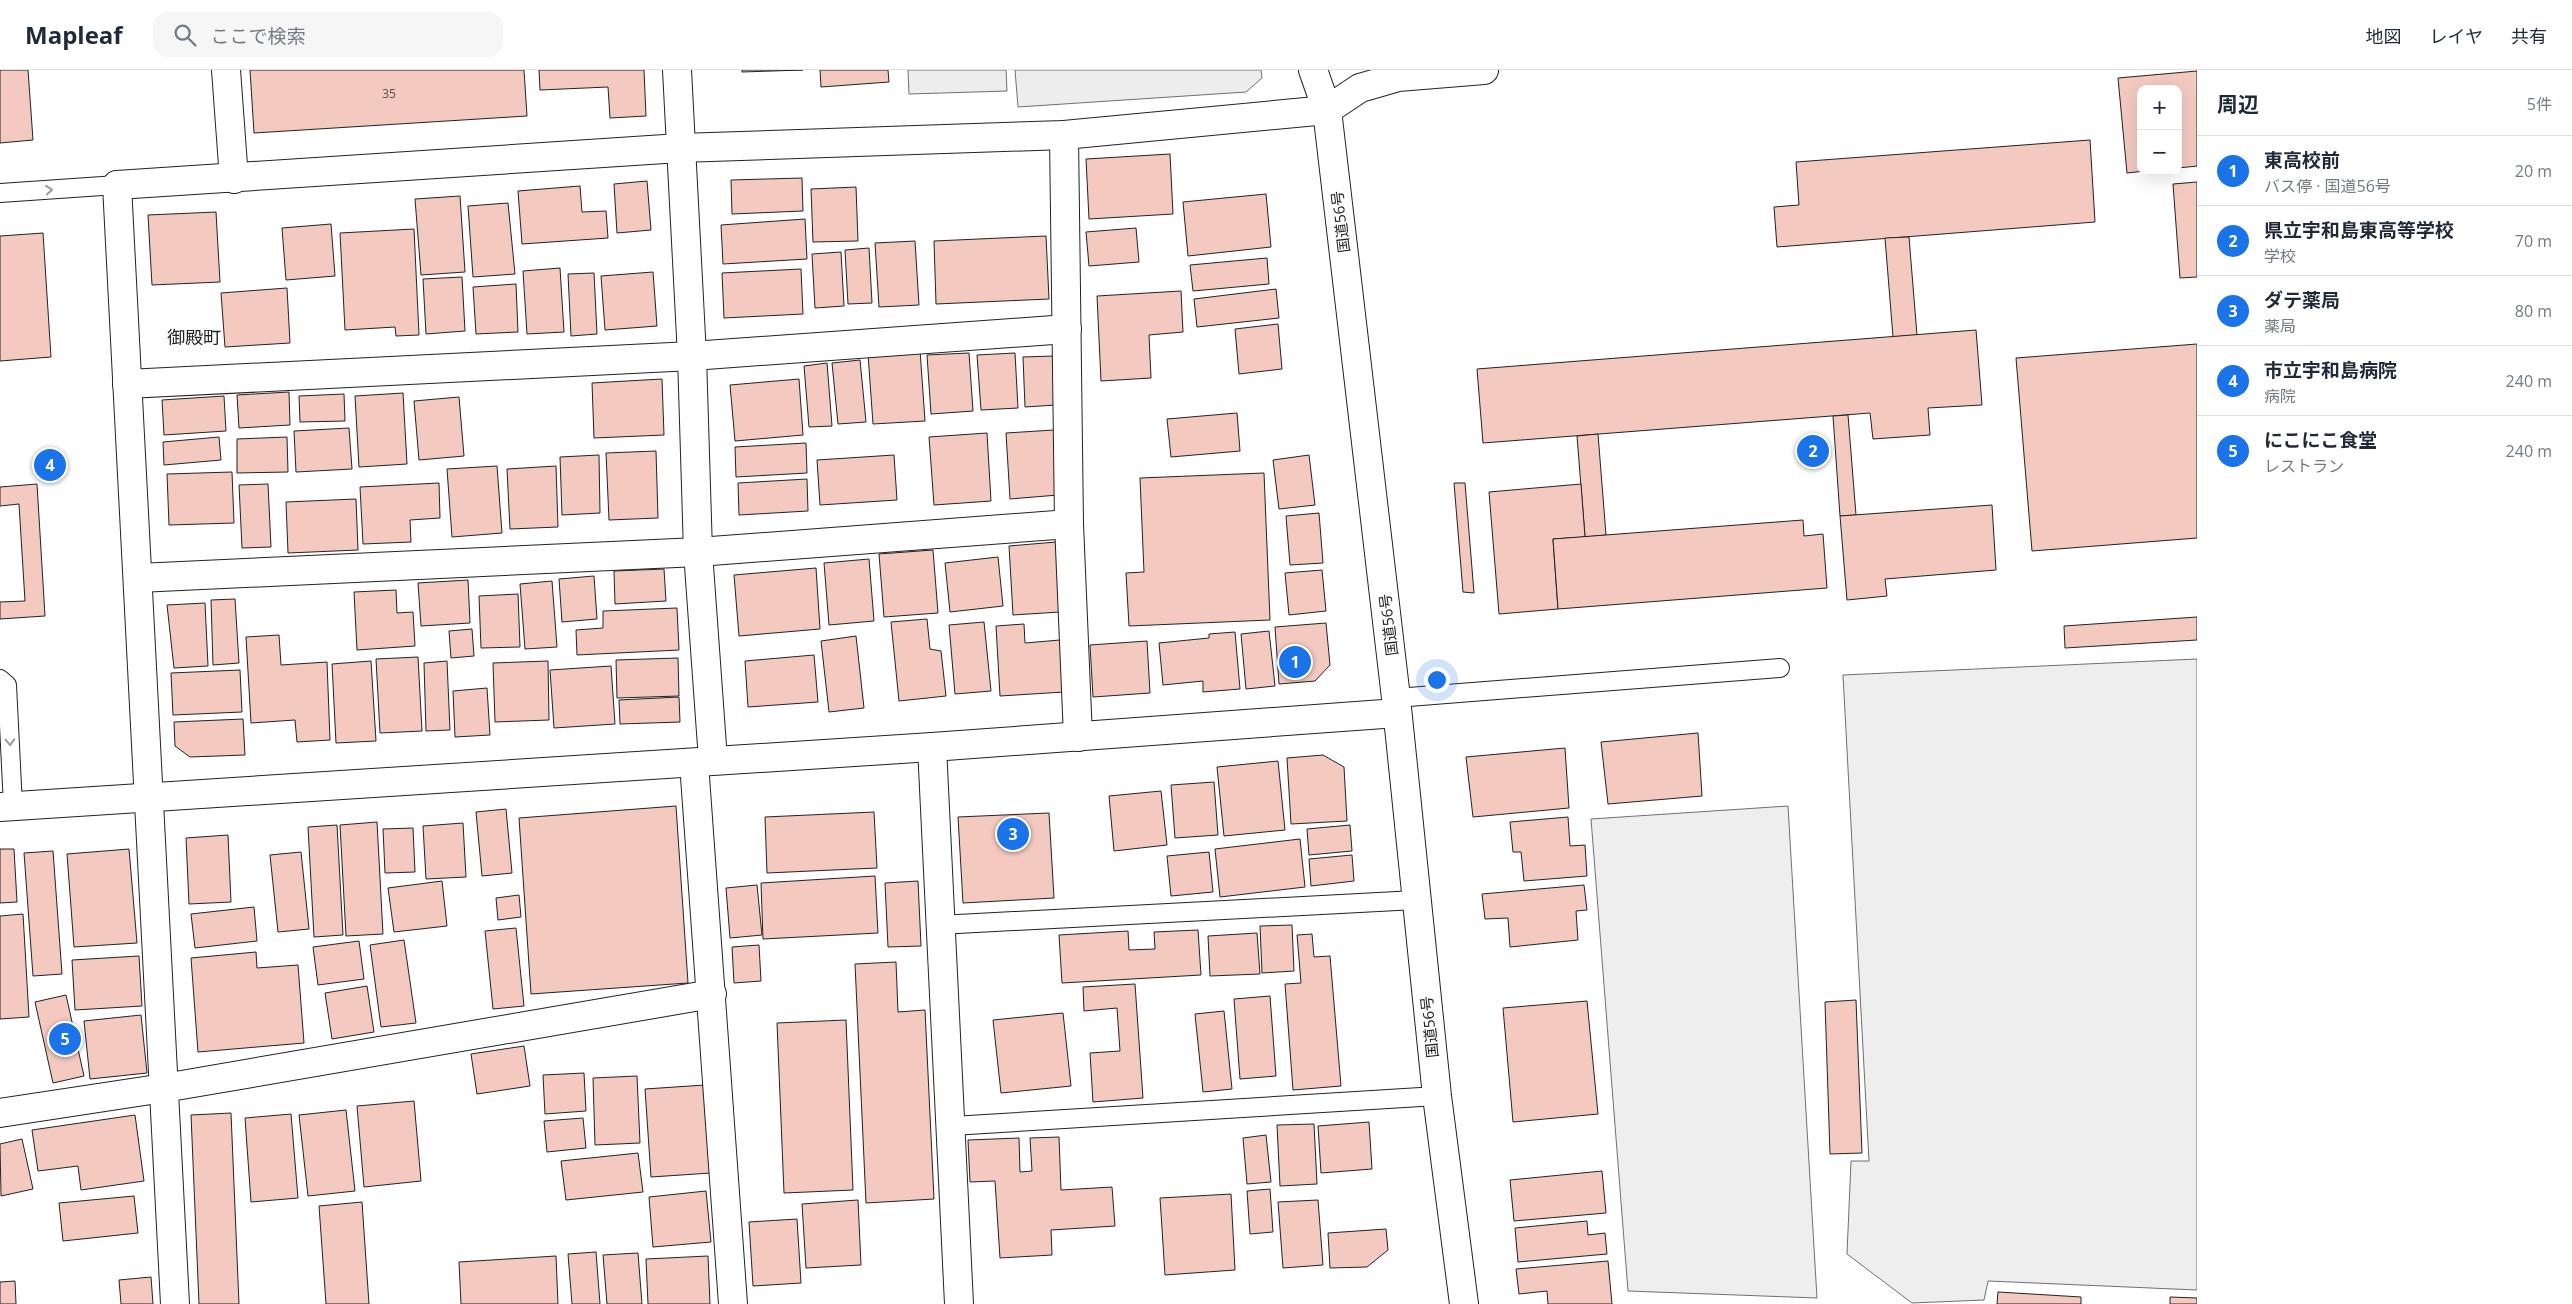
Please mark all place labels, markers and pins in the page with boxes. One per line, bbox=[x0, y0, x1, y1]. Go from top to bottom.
pin: 2 bbox=[1797, 432, 1829, 470]
pin: 4 bbox=[34, 446, 66, 484]
pin: 1 bbox=[1279, 643, 1311, 681]
pin: 3 bbox=[997, 815, 1029, 853]
pin: 5 bbox=[49, 1020, 81, 1058]

